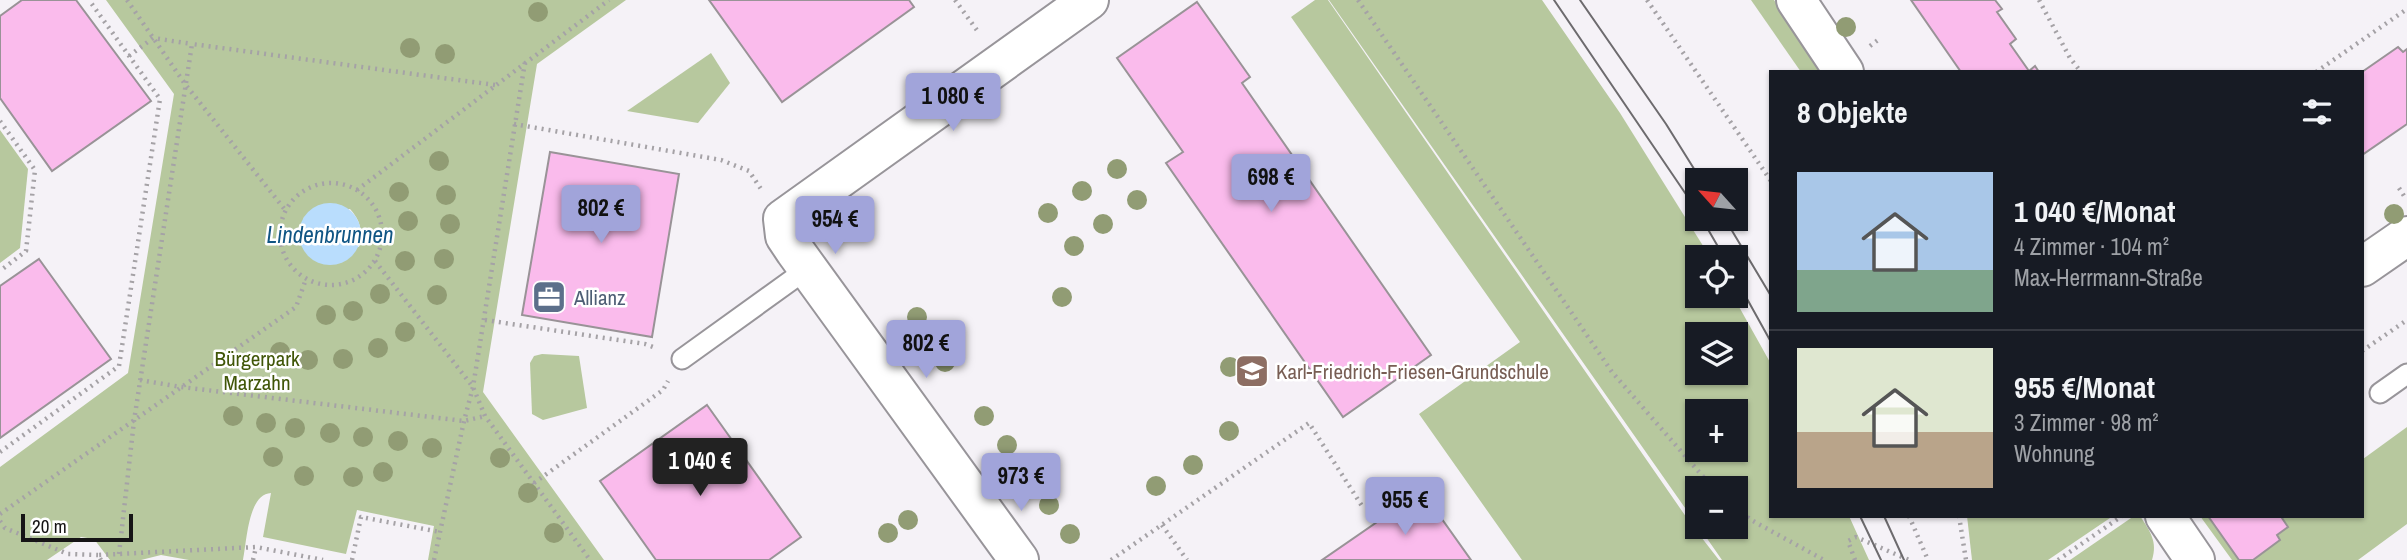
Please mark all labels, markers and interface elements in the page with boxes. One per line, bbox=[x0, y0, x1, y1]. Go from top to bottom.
pin: 1 080 € bbox=[888, 74, 1018, 133]
text: 1 080 € bbox=[922, 80, 984, 111]
text: 8 Objekte bbox=[1797, 92, 1908, 132]
icon: filters bbox=[2298, 93, 2336, 131]
pin: 698 € bbox=[1222, 154, 1320, 214]
text: 698 € bbox=[1247, 161, 1295, 192]
north arrow bbox=[1685, 168, 1748, 231]
map controls bbox=[1685, 168, 1748, 539]
pin: 802 € bbox=[552, 186, 650, 245]
text: 1 040 €/Monat bbox=[2014, 191, 2175, 231]
text: 802 € bbox=[577, 192, 625, 223]
pin: 954 € bbox=[786, 196, 884, 256]
icon: home bbox=[1853, 200, 1937, 284]
text: 954 € bbox=[811, 203, 859, 234]
water label: Lindenbrunnen bbox=[267, 219, 393, 250]
text: 4 Zimmer · 104 m² bbox=[2014, 231, 2169, 262]
button: locate bbox=[1685, 245, 1748, 308]
text: Max-Herrmann-Straße bbox=[2014, 262, 2203, 293]
office icon: Allianz bbox=[530, 278, 568, 316]
place label: Allianz bbox=[573, 283, 626, 312]
pin: 802 € bbox=[877, 320, 975, 380]
button: layers bbox=[1685, 322, 1748, 385]
text: 802 € bbox=[902, 327, 950, 358]
park label: Bürgerpark Marzahn bbox=[214, 344, 300, 397]
school or university icon: Karl-Friedrich-Friesen-Grundschule bbox=[1233, 352, 1271, 390]
place label: Karl-Friedrich-Friesen-Grundschule bbox=[1276, 357, 1549, 386]
text: 955 €/Monat bbox=[2014, 367, 2155, 407]
icon: home bbox=[1853, 376, 1937, 460]
button: + bbox=[1685, 399, 1748, 462]
text: 3 Zimmer · 98 m² bbox=[2014, 407, 2159, 438]
pin: 1 040 € bbox=[635, 438, 765, 498]
text: Wohnung bbox=[2014, 438, 2094, 469]
text: 1 040 € bbox=[669, 445, 731, 476]
pin: 973 € bbox=[972, 454, 1070, 513]
text: 973 € bbox=[997, 460, 1045, 491]
button: − bbox=[1685, 476, 1748, 539]
pin: 955 € bbox=[1356, 477, 1454, 537]
text: 955 € bbox=[1381, 484, 1429, 515]
scale bar bbox=[21, 511, 133, 543]
text: 20 m bbox=[32, 513, 67, 539]

